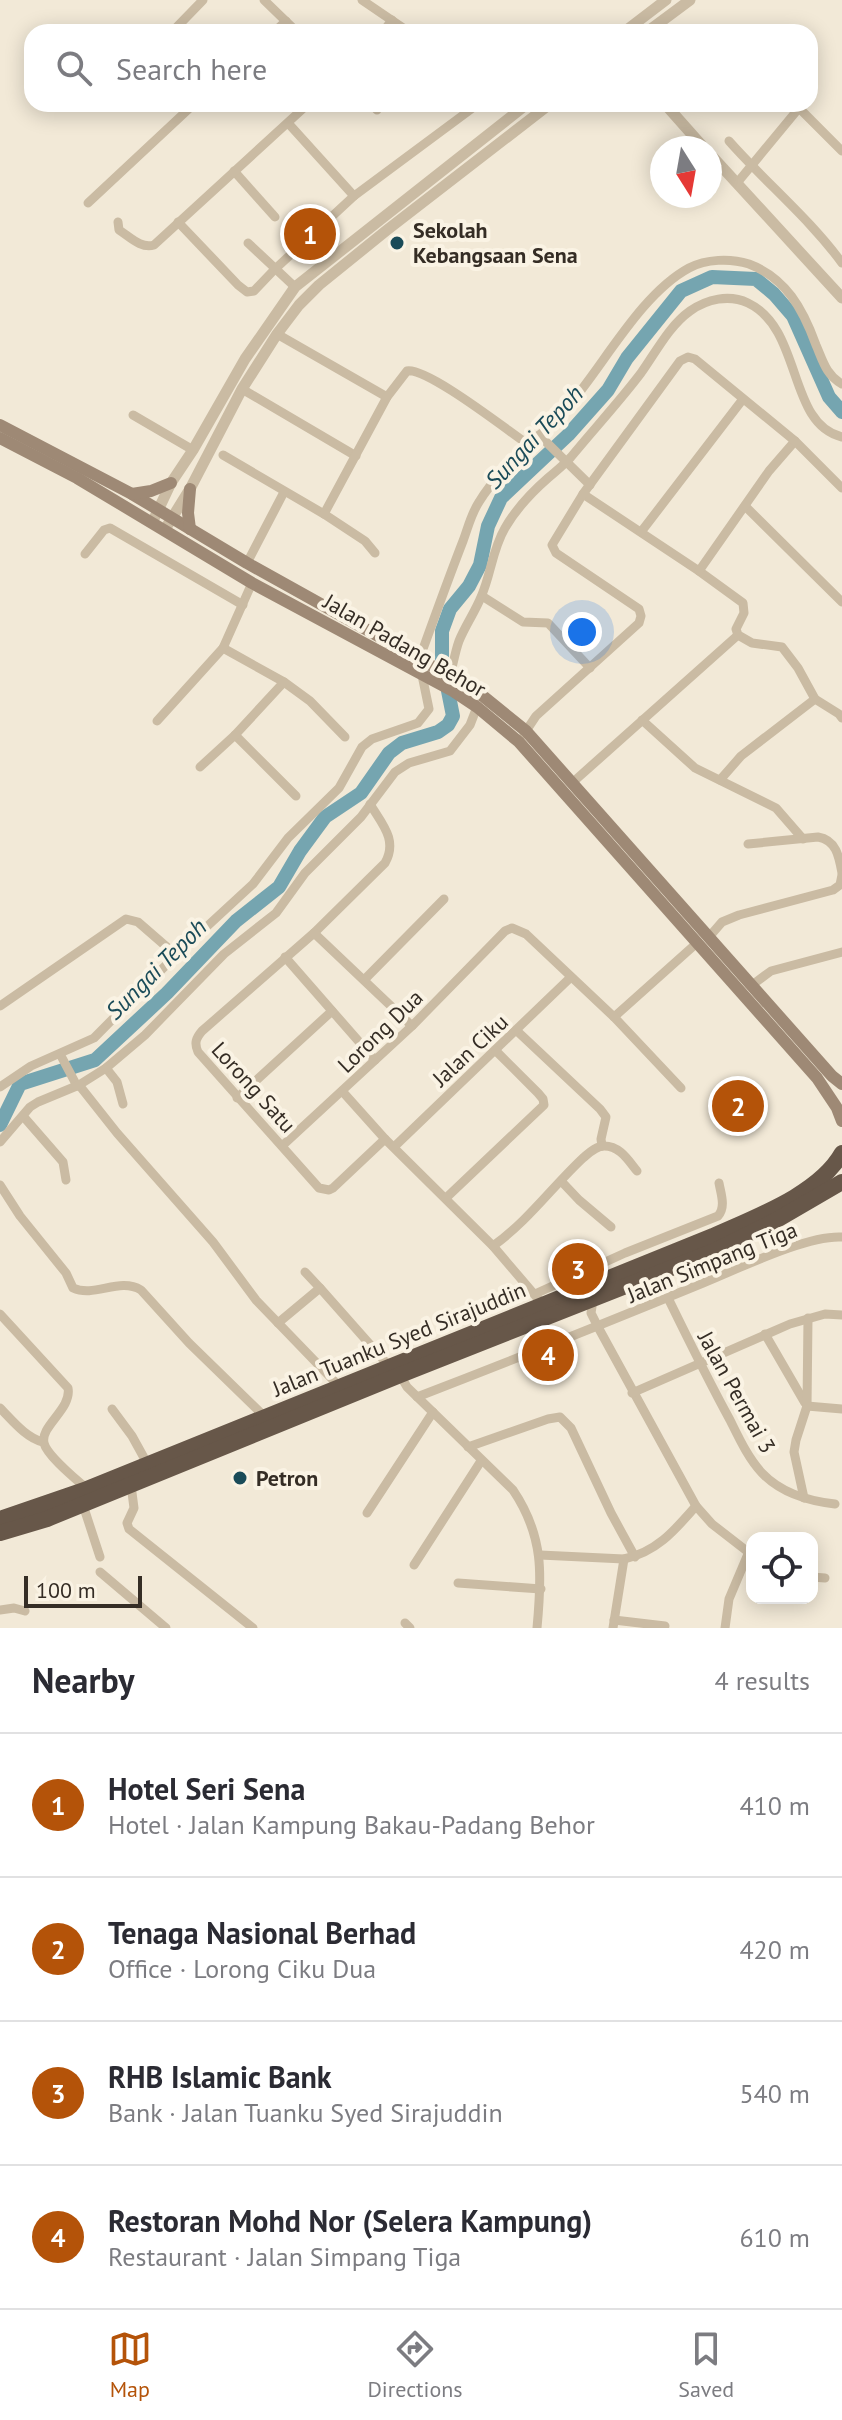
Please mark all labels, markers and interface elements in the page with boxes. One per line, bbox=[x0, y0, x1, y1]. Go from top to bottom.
search box bbox=[24, 24, 818, 112]
icon: search bbox=[52, 46, 96, 90]
text: Search here bbox=[116, 49, 267, 88]
north arrow bbox=[650, 136, 722, 208]
pin: 1 bbox=[284, 204, 336, 264]
place label: Sekolah Kebangsaan Sena bbox=[413, 216, 578, 269]
marker: Sekolah Kebangsaan Sena bbox=[388, 234, 406, 252]
water label: Sungai Tepoh bbox=[478, 379, 590, 495]
street label: Jalan Padang Behor bbox=[318, 587, 492, 703]
your location bbox=[562, 612, 602, 652]
water label: Sungai Tepoh bbox=[99, 912, 213, 1026]
street label: Lorong Dua bbox=[331, 983, 429, 1079]
street label: Jalan Ciku bbox=[426, 1008, 514, 1093]
street label: Lorong Satu bbox=[206, 1036, 302, 1138]
pin: 2 bbox=[712, 1076, 764, 1136]
street label: Jalan Simpang Tiga bbox=[622, 1215, 801, 1309]
pin: 3 bbox=[552, 1239, 604, 1299]
street label: Jalan Tuanku Syed Sirajuddin bbox=[267, 1275, 530, 1403]
pin: 4 bbox=[522, 1325, 574, 1385]
street label: Jalan Permai 3 bbox=[691, 1325, 782, 1458]
place label: Petron bbox=[256, 1464, 318, 1492]
marker: Petron bbox=[231, 1469, 249, 1487]
map controls bbox=[746, 1532, 818, 1604]
button: locate bbox=[746, 1532, 818, 1604]
scale bar bbox=[24, 1572, 142, 1608]
text: 100 m bbox=[36, 1576, 96, 1604]
text: Nearby bbox=[32, 1658, 134, 1702]
text: 4 results bbox=[715, 1664, 810, 1697]
text: Hotel Seri Sena bbox=[108, 1769, 305, 1808]
text: 1 bbox=[51, 1789, 65, 1822]
text: 410 m bbox=[739, 1789, 810, 1822]
text: Hotel · Jalan Kampung Bakau-Padang Behor bbox=[108, 1808, 595, 1841]
text: Tenaga Nasional Berhad bbox=[108, 1913, 416, 1952]
text: 2 bbox=[51, 1933, 65, 1966]
text: 420 m bbox=[739, 1933, 810, 1966]
text: Office · Lorong Ciku Dua bbox=[108, 1952, 376, 1985]
text: RHB Islamic Bank bbox=[108, 2057, 332, 2096]
text: 3 bbox=[51, 2077, 65, 2110]
text: 540 m bbox=[739, 2077, 810, 2110]
text: Bank · Jalan Tuanku Syed Sirajuddin bbox=[108, 2096, 503, 2129]
text: Restoran Mohd Nor (Selera Kampung) bbox=[108, 2201, 592, 2240]
text: 4 bbox=[51, 2221, 65, 2254]
text: 610 m bbox=[739, 2221, 810, 2254]
text: Restaurant · Jalan Simpang Tiga bbox=[108, 2240, 461, 2273]
tab: Map bbox=[108, 2327, 152, 2403]
tab: Directions bbox=[367, 2327, 463, 2403]
tab: Saved bbox=[678, 2327, 734, 2403]

